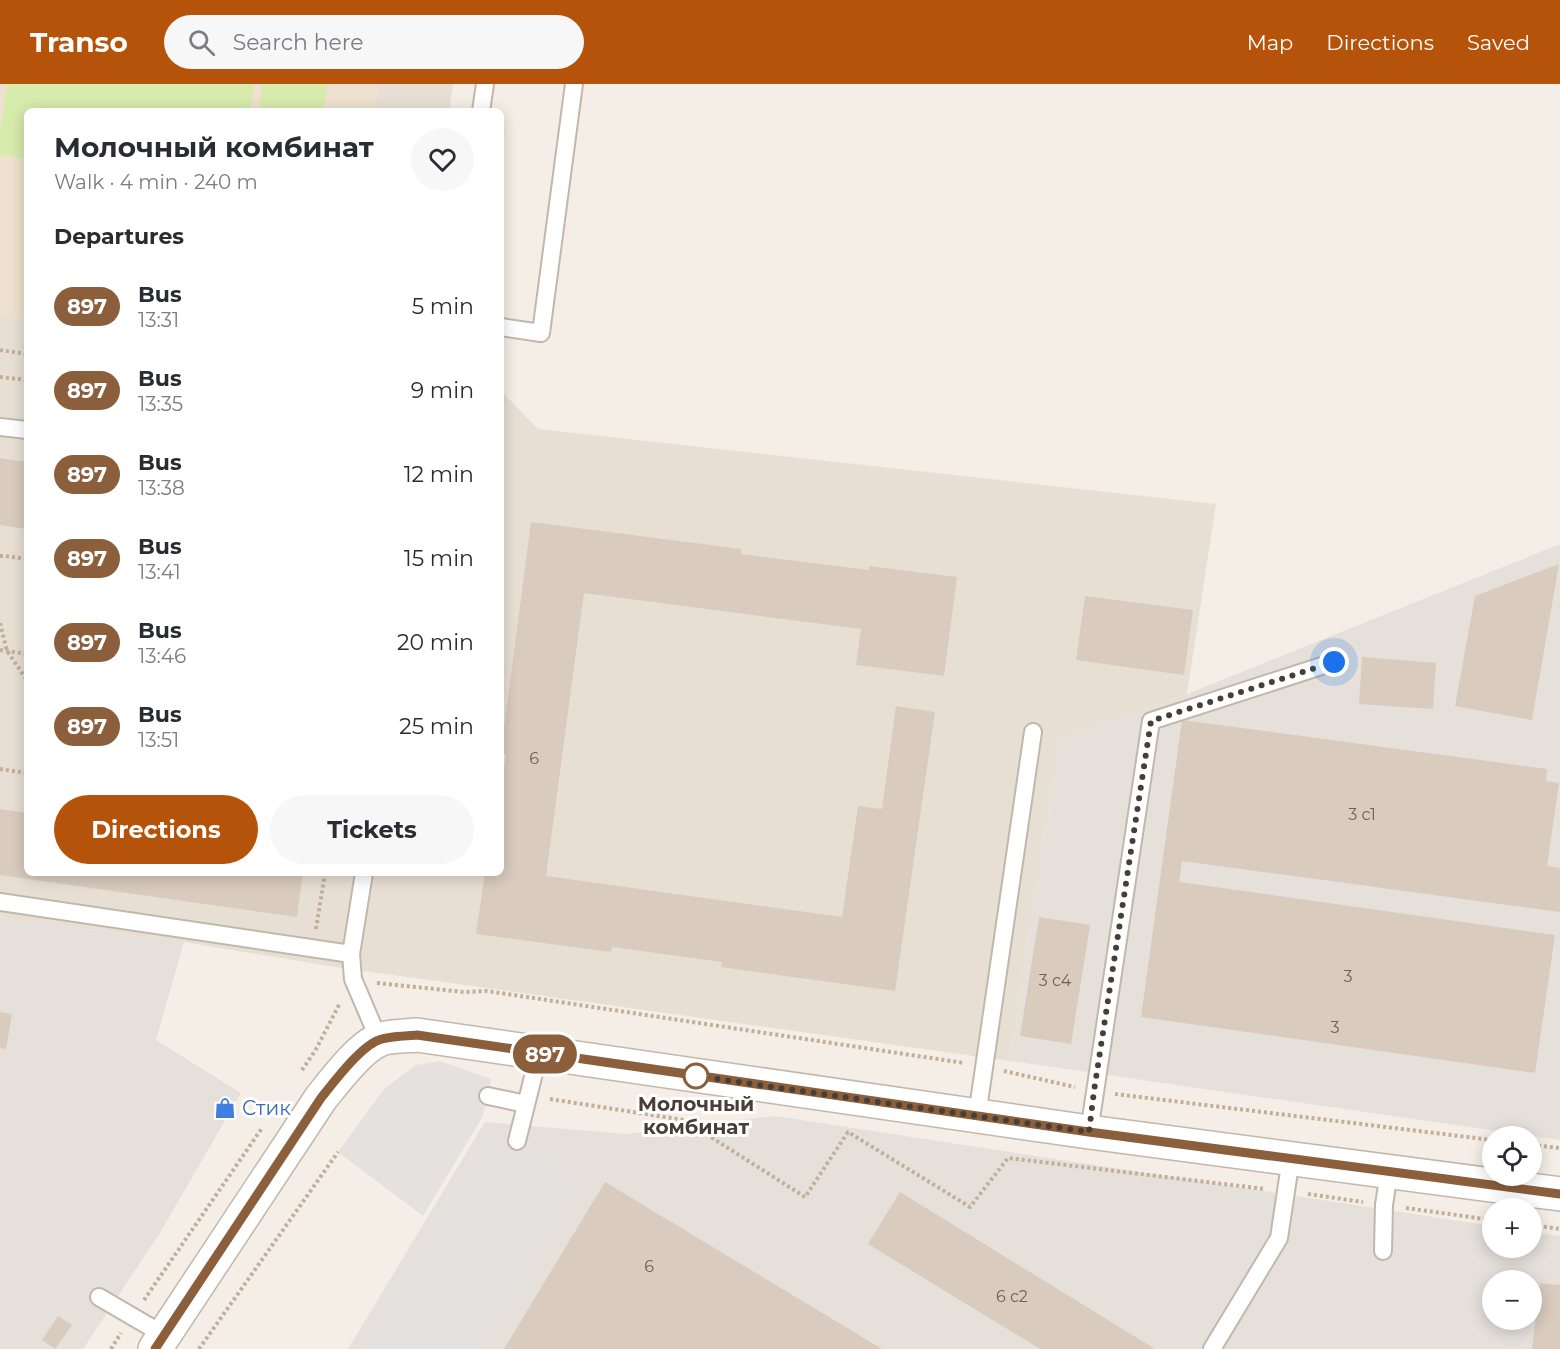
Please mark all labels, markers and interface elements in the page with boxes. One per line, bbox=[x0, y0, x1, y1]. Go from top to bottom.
search box bbox=[164, 15, 584, 69]
text: Transo bbox=[30, 25, 128, 59]
icon: search bbox=[185, 26, 218, 59]
text: Search here bbox=[233, 29, 364, 56]
text: Map bbox=[1247, 30, 1293, 55]
text: Directions bbox=[1326, 30, 1434, 55]
text: Saved bbox=[1467, 30, 1530, 55]
button: heart bbox=[411, 128, 474, 191]
text: Молочный комбинат bbox=[54, 130, 374, 164]
text: Walk · 4 min · 240 m bbox=[54, 170, 258, 194]
text: Departures bbox=[54, 223, 184, 250]
text: Bus bbox=[138, 281, 182, 308]
text: 5 min bbox=[412, 293, 474, 320]
text: 897 bbox=[67, 294, 107, 319]
text: 13:31 bbox=[138, 308, 179, 332]
text: Bus bbox=[138, 365, 182, 392]
text: 9 min bbox=[411, 377, 474, 404]
text: 897 bbox=[67, 378, 107, 403]
text: 13:35 bbox=[138, 392, 183, 416]
text: Bus bbox=[138, 449, 182, 476]
text: 12 min bbox=[404, 461, 474, 488]
text: 897 bbox=[67, 462, 107, 487]
text: 13:38 bbox=[138, 476, 185, 500]
text: Bus bbox=[138, 533, 182, 560]
text: 15 min bbox=[404, 545, 474, 572]
text: 897 bbox=[67, 546, 107, 571]
text: 13:41 bbox=[138, 560, 181, 584]
text: Bus bbox=[138, 617, 182, 644]
text: 20 min bbox=[397, 629, 474, 656]
text: 897 bbox=[67, 630, 107, 655]
text: 13:46 bbox=[138, 644, 186, 668]
your location bbox=[1319, 647, 1349, 677]
text: Bus bbox=[138, 701, 182, 728]
text: 25 min bbox=[399, 713, 474, 740]
text: 897 bbox=[67, 714, 107, 739]
text: 13:51 bbox=[138, 728, 179, 752]
house number: 6 bbox=[529, 749, 539, 768]
button: Directions bbox=[54, 795, 258, 864]
button: Tickets bbox=[270, 795, 474, 864]
house number: 3 с1 bbox=[1348, 805, 1376, 824]
house number: 3 bbox=[1343, 967, 1353, 986]
house number: 3 с4 bbox=[1039, 971, 1072, 990]
house number: 3 bbox=[1330, 1018, 1340, 1037]
line badge: 897 bbox=[510, 1034, 580, 1074]
text: 897 bbox=[525, 1042, 565, 1067]
marker: Молочный комбинат bbox=[683, 1063, 709, 1089]
place label: Молочный комбинат bbox=[638, 1092, 754, 1139]
shop icon: Стик bbox=[213, 1096, 237, 1120]
place label: Стик bbox=[242, 1096, 291, 1120]
map controls bbox=[1482, 1126, 1542, 1330]
button: locate bbox=[1482, 1126, 1542, 1186]
button: + bbox=[1482, 1198, 1542, 1258]
house number: 6 bbox=[644, 1257, 654, 1276]
button: − bbox=[1482, 1270, 1542, 1330]
house number: 6 с2 bbox=[996, 1287, 1028, 1306]

